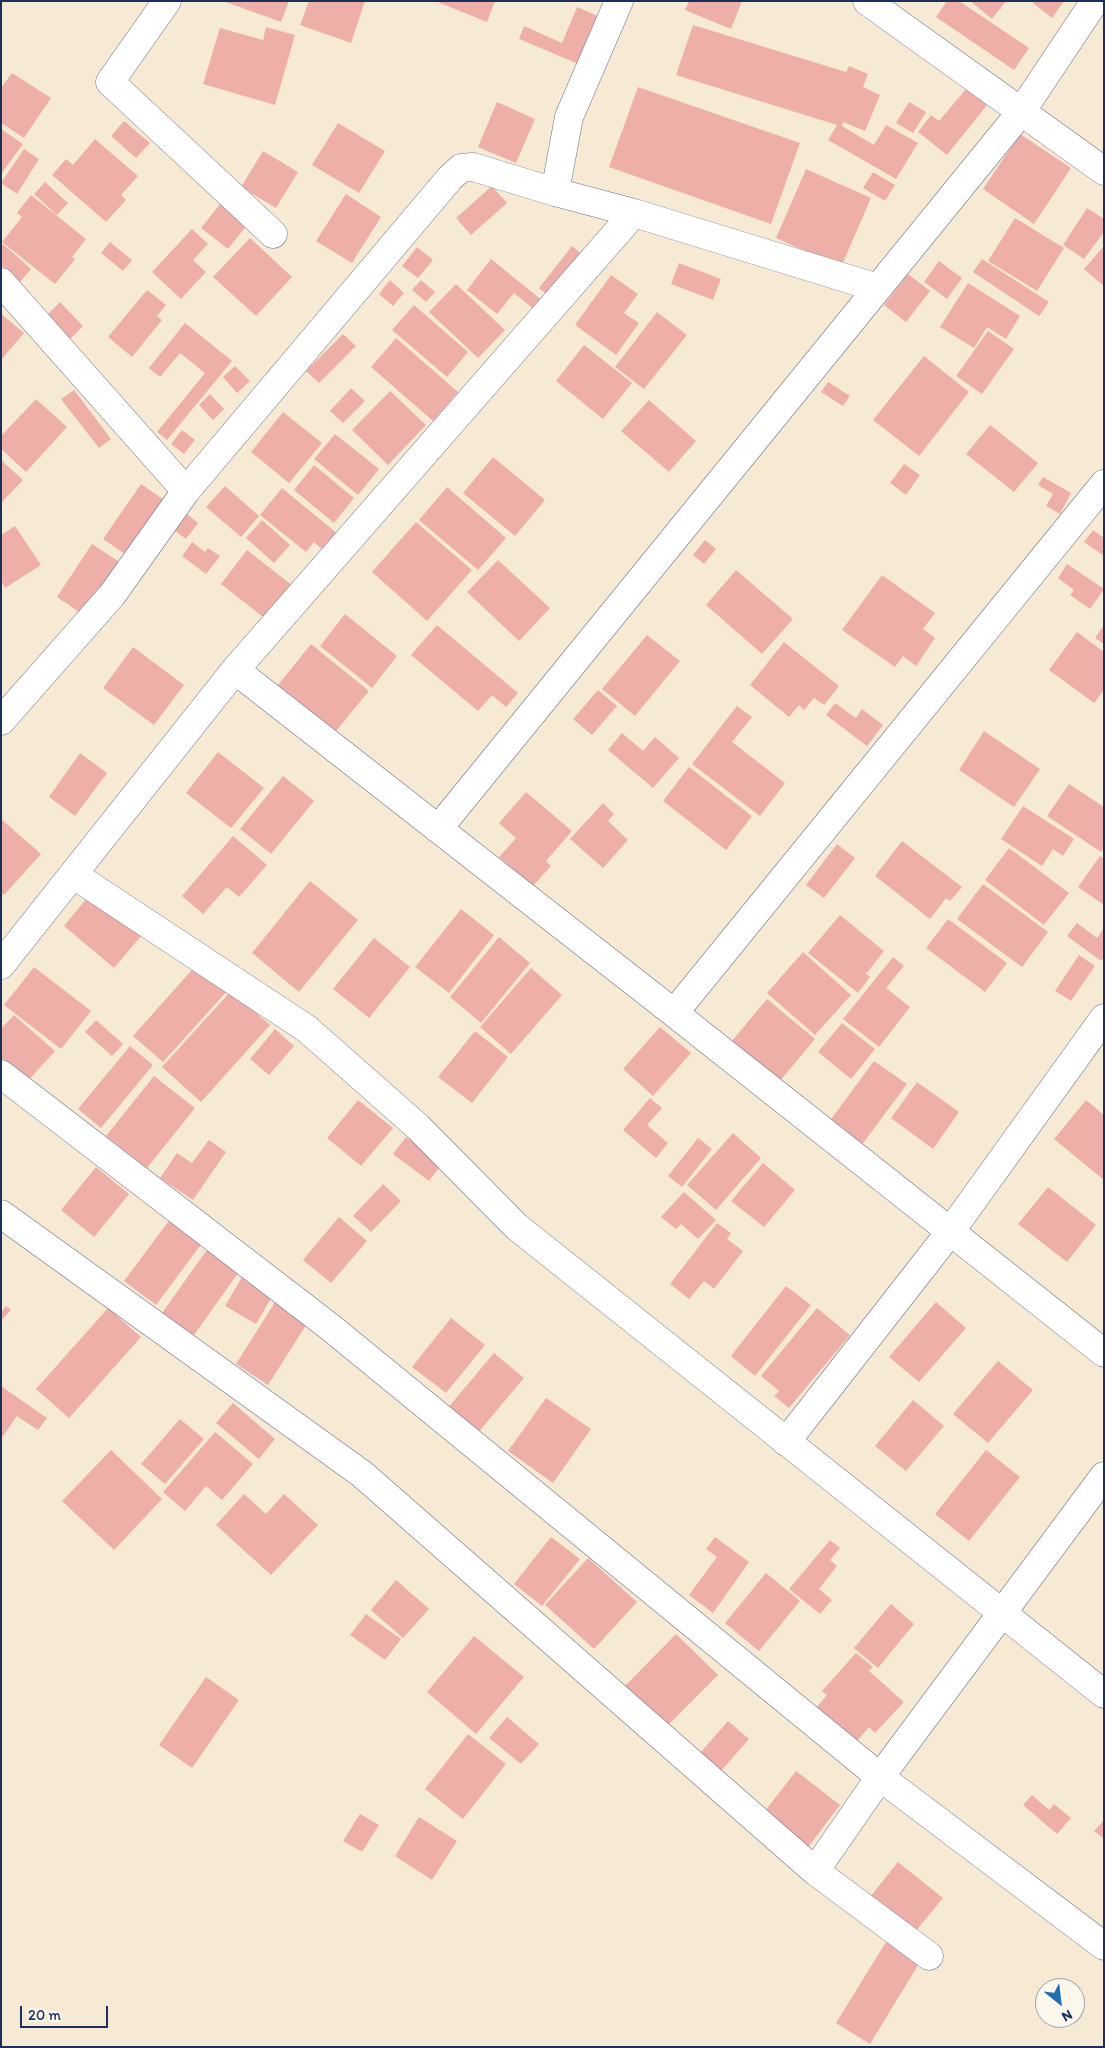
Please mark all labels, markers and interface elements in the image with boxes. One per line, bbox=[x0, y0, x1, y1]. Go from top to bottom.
north arrow bbox=[1035, 1978, 1085, 2028]
scale bar bbox=[22, 1996, 110, 2028]
text: 20 m bbox=[28, 2006, 61, 2024]
text: N bbox=[1059, 2006, 1075, 2025]

